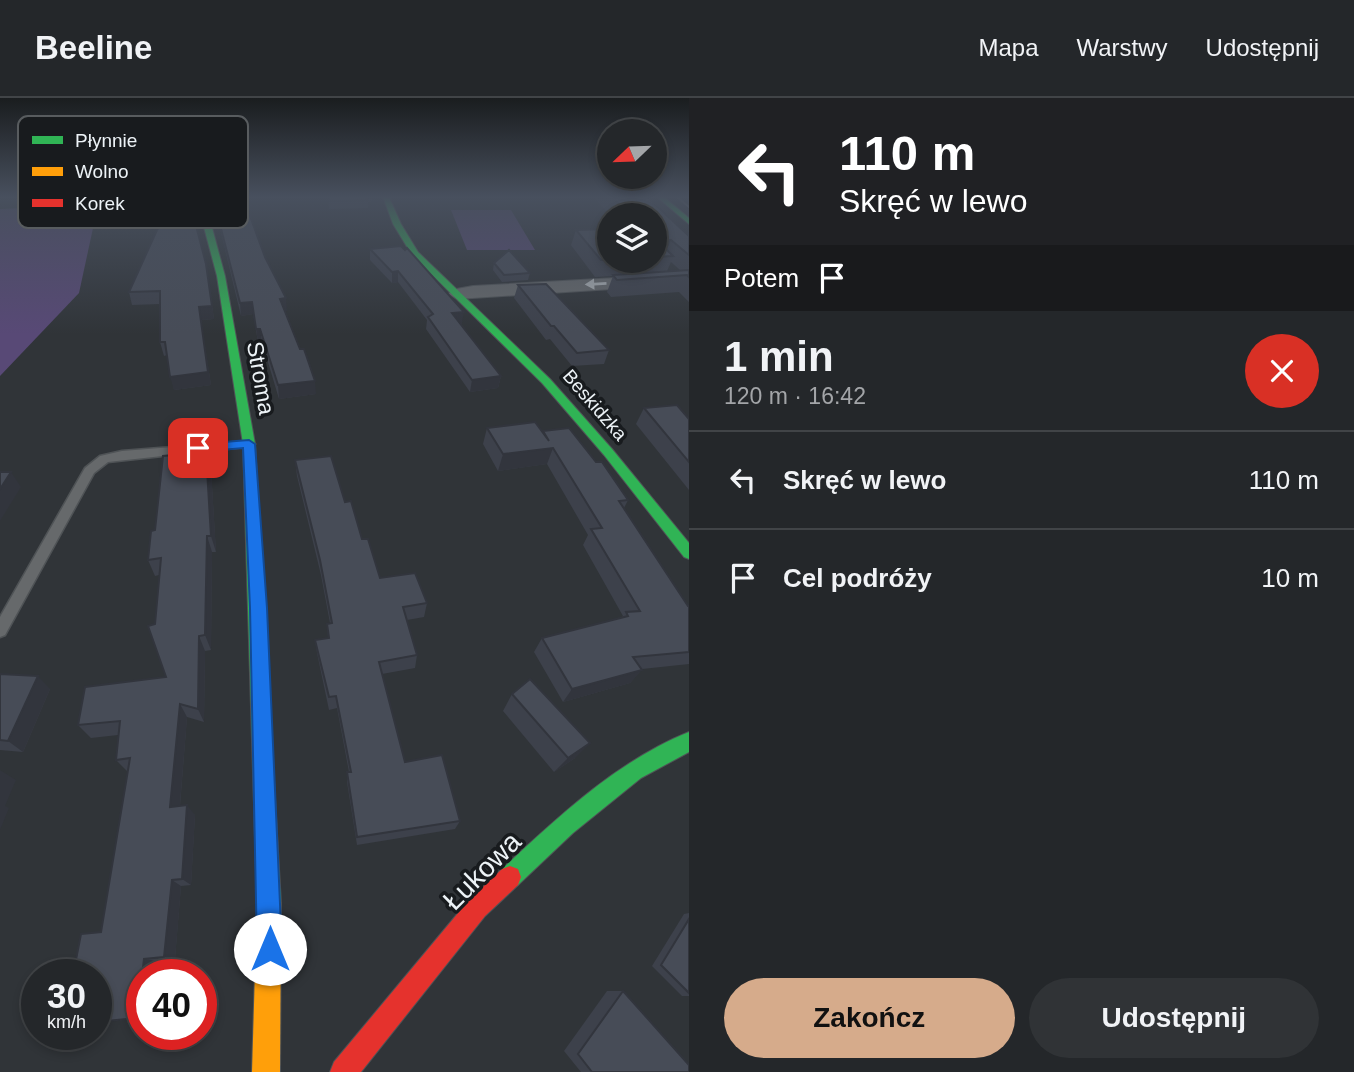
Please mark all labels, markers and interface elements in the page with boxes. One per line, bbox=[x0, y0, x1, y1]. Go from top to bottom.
text: Beeline bbox=[35, 29, 152, 66]
text: Mapa bbox=[978, 34, 1038, 61]
text: Warstwy bbox=[1076, 34, 1168, 61]
text: Udostępnij bbox=[1206, 34, 1319, 61]
legend bbox=[18, 116, 248, 228]
north arrow bbox=[597, 119, 667, 189]
map controls bbox=[597, 119, 667, 273]
icon: left bbox=[724, 126, 815, 217]
text: 110 m bbox=[839, 126, 975, 180]
text: Płynnie bbox=[75, 130, 137, 151]
text: Wolno bbox=[75, 161, 129, 182]
text: Skręć w lewo bbox=[839, 183, 1028, 219]
text: Korek bbox=[75, 193, 125, 214]
button: layers bbox=[597, 203, 667, 273]
icon: arrive bbox=[813, 259, 851, 297]
text: Potem bbox=[724, 263, 799, 293]
one-way arrow bbox=[585, 279, 607, 290]
text: 1 min bbox=[724, 333, 834, 380]
button: close bbox=[1245, 334, 1319, 408]
street label: Stroma bbox=[242, 339, 280, 417]
street label: Beskidzka bbox=[559, 365, 632, 445]
text: 120 m · 16:42 bbox=[724, 383, 866, 409]
pin bbox=[168, 418, 228, 478]
icon: arrive bbox=[179, 429, 217, 467]
icon: left bbox=[724, 461, 762, 499]
text: Skręć w lewo bbox=[783, 465, 946, 495]
text: 110 m bbox=[1249, 465, 1319, 495]
icon: arrive bbox=[724, 559, 762, 597]
text: Cel podróży bbox=[783, 563, 932, 593]
text: 10 m bbox=[1261, 563, 1319, 593]
street label: Łukowa bbox=[437, 826, 527, 916]
position arrow bbox=[233, 912, 307, 986]
speed limit sign: 40 bbox=[126, 959, 217, 1050]
text: 30 bbox=[47, 976, 86, 1015]
button: Zakończ bbox=[724, 978, 1015, 1058]
button: Udostępnij bbox=[1029, 978, 1319, 1058]
text: km/h bbox=[47, 1012, 86, 1032]

